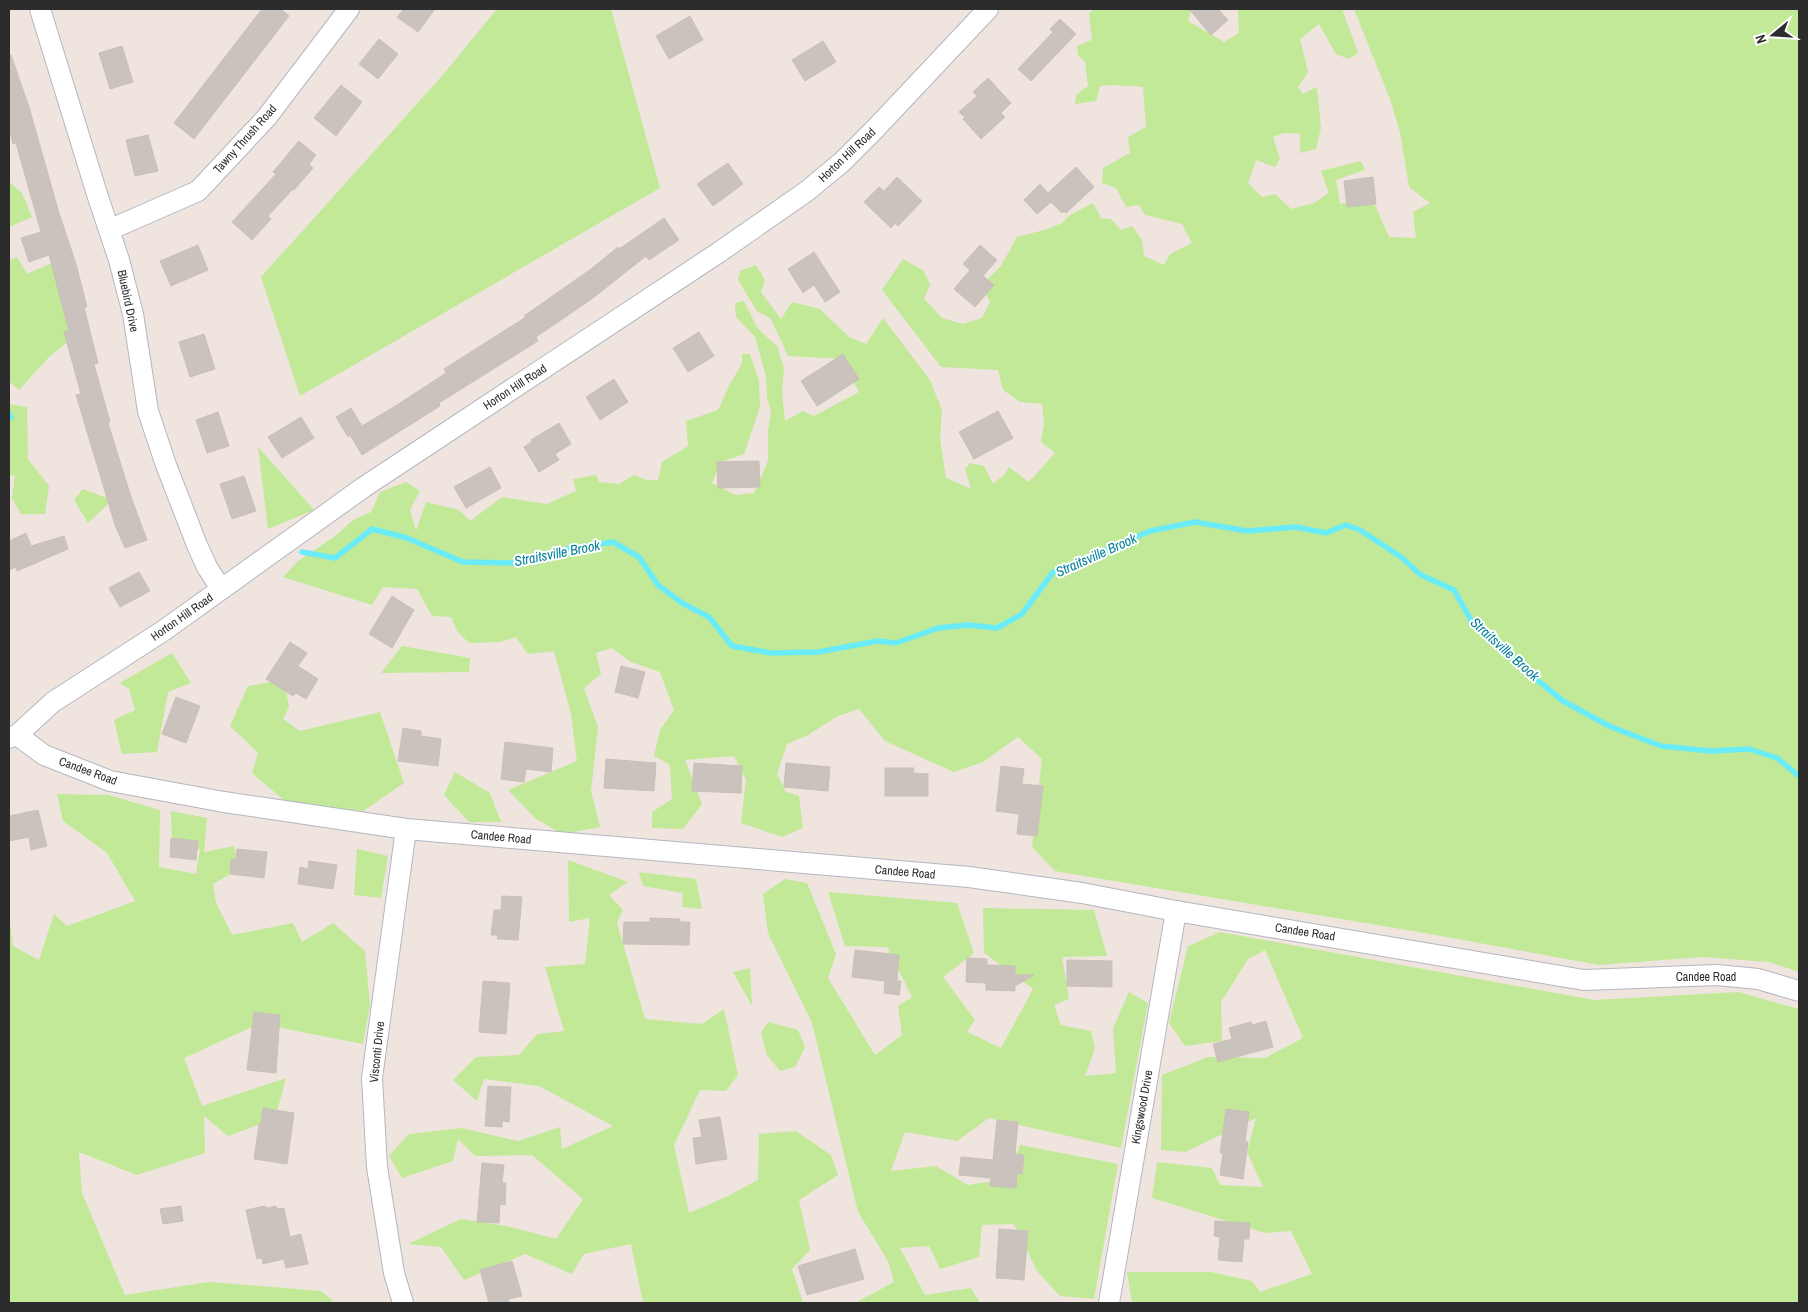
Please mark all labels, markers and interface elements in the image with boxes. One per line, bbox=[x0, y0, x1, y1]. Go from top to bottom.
north arrow bbox=[1748, 10, 1798, 60]
text: N bbox=[1751, 32, 1770, 46]
street label: Tawny Thrush Road bbox=[210, 101, 280, 177]
street label: Horton Hill Road bbox=[815, 124, 879, 186]
street label: Bluebird Drive bbox=[114, 269, 142, 333]
street label: Horton Hill Road bbox=[480, 360, 550, 414]
water label: Straitsville Brook bbox=[1053, 529, 1140, 581]
water label: Straitsville Brook bbox=[513, 536, 603, 570]
street label: Horton Hill Road bbox=[148, 590, 216, 644]
water label: Straitsville Brook bbox=[1467, 613, 1544, 686]
street label: Candee Road bbox=[57, 753, 119, 789]
street label: Candee Road bbox=[470, 826, 532, 848]
street label: Candee Road bbox=[874, 861, 936, 883]
street label: Candee Road bbox=[1274, 919, 1336, 945]
street label: Candee Road bbox=[1676, 969, 1736, 985]
street label: Visconti Drive bbox=[366, 1021, 388, 1083]
street label: Kingswood Drive bbox=[1128, 1069, 1156, 1145]

